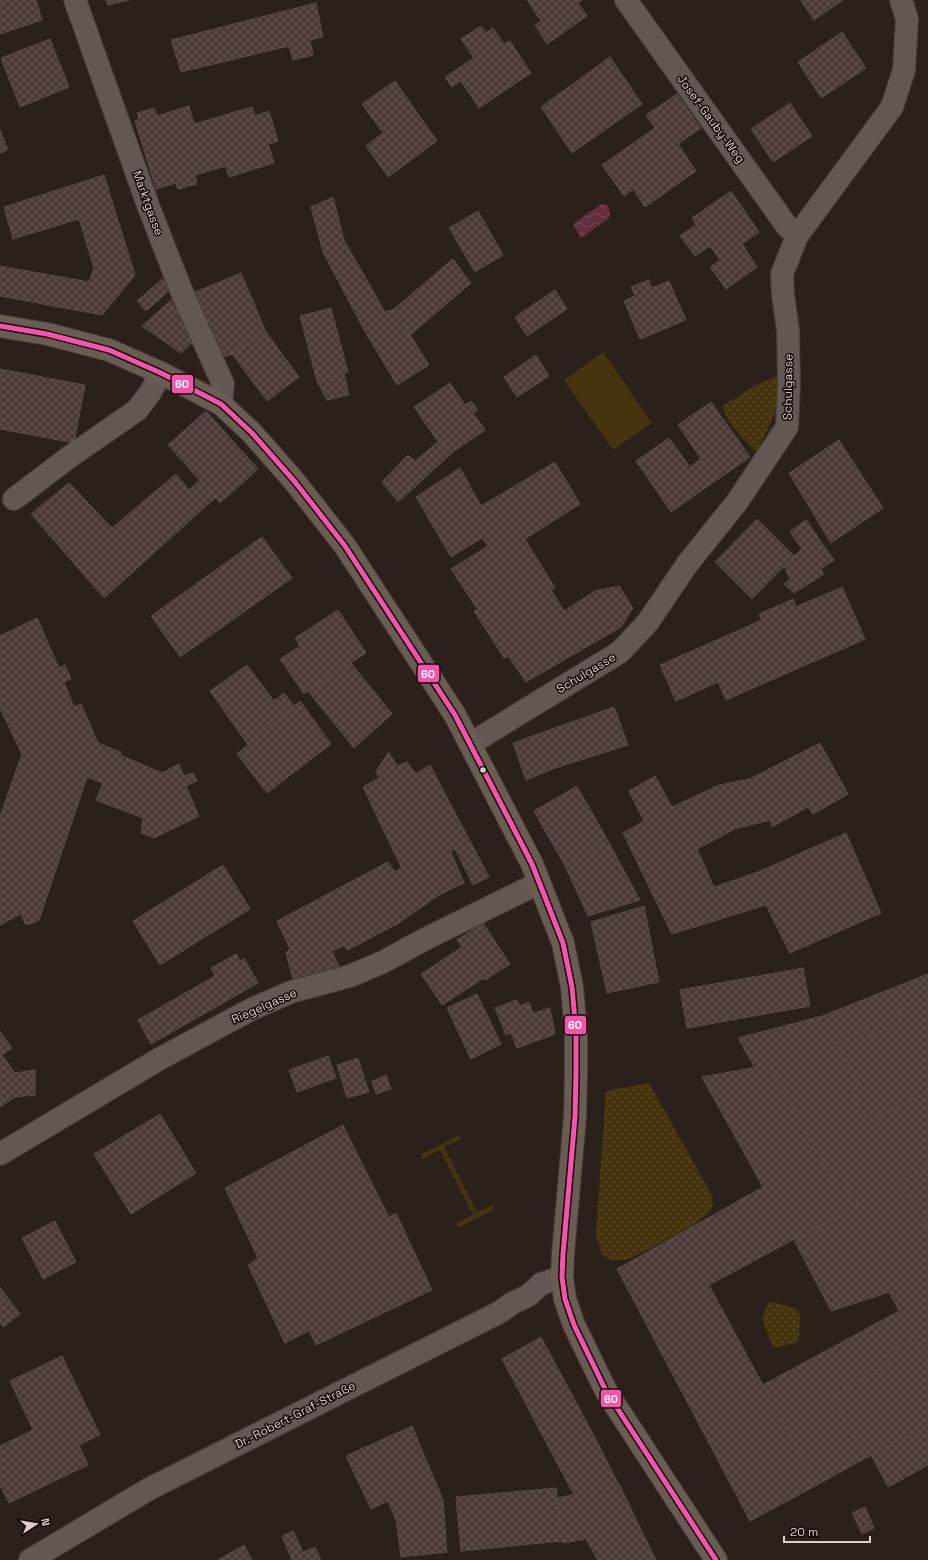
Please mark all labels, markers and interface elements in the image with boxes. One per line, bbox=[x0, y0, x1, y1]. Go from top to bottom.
street label: Josef-Gauby-Weg bbox=[674, 72, 748, 166]
street label: Marktgasse bbox=[129, 168, 167, 238]
street label: Schulgasse bbox=[779, 354, 797, 420]
line badge: 60 bbox=[171, 374, 194, 394]
text: 60 bbox=[175, 377, 189, 391]
street label: Schulgasse bbox=[553, 649, 619, 697]
line badge: 60 bbox=[417, 664, 440, 683]
text: 60 bbox=[421, 667, 435, 681]
unlabelled marker bbox=[478, 765, 488, 775]
street label: Riegelgasse bbox=[229, 985, 299, 1027]
line badge: 60 bbox=[564, 1015, 587, 1035]
text: 60 bbox=[568, 1018, 582, 1032]
street label: Dr.-Robert-Graf-Straße bbox=[232, 1378, 358, 1452]
line badge: 60 bbox=[600, 1389, 622, 1408]
text: 60 bbox=[604, 1392, 618, 1406]
north arrow bbox=[16, 1504, 56, 1544]
text: N bbox=[38, 1517, 53, 1527]
scale bar bbox=[784, 1518, 870, 1544]
text: 20 m bbox=[790, 1524, 818, 1540]

